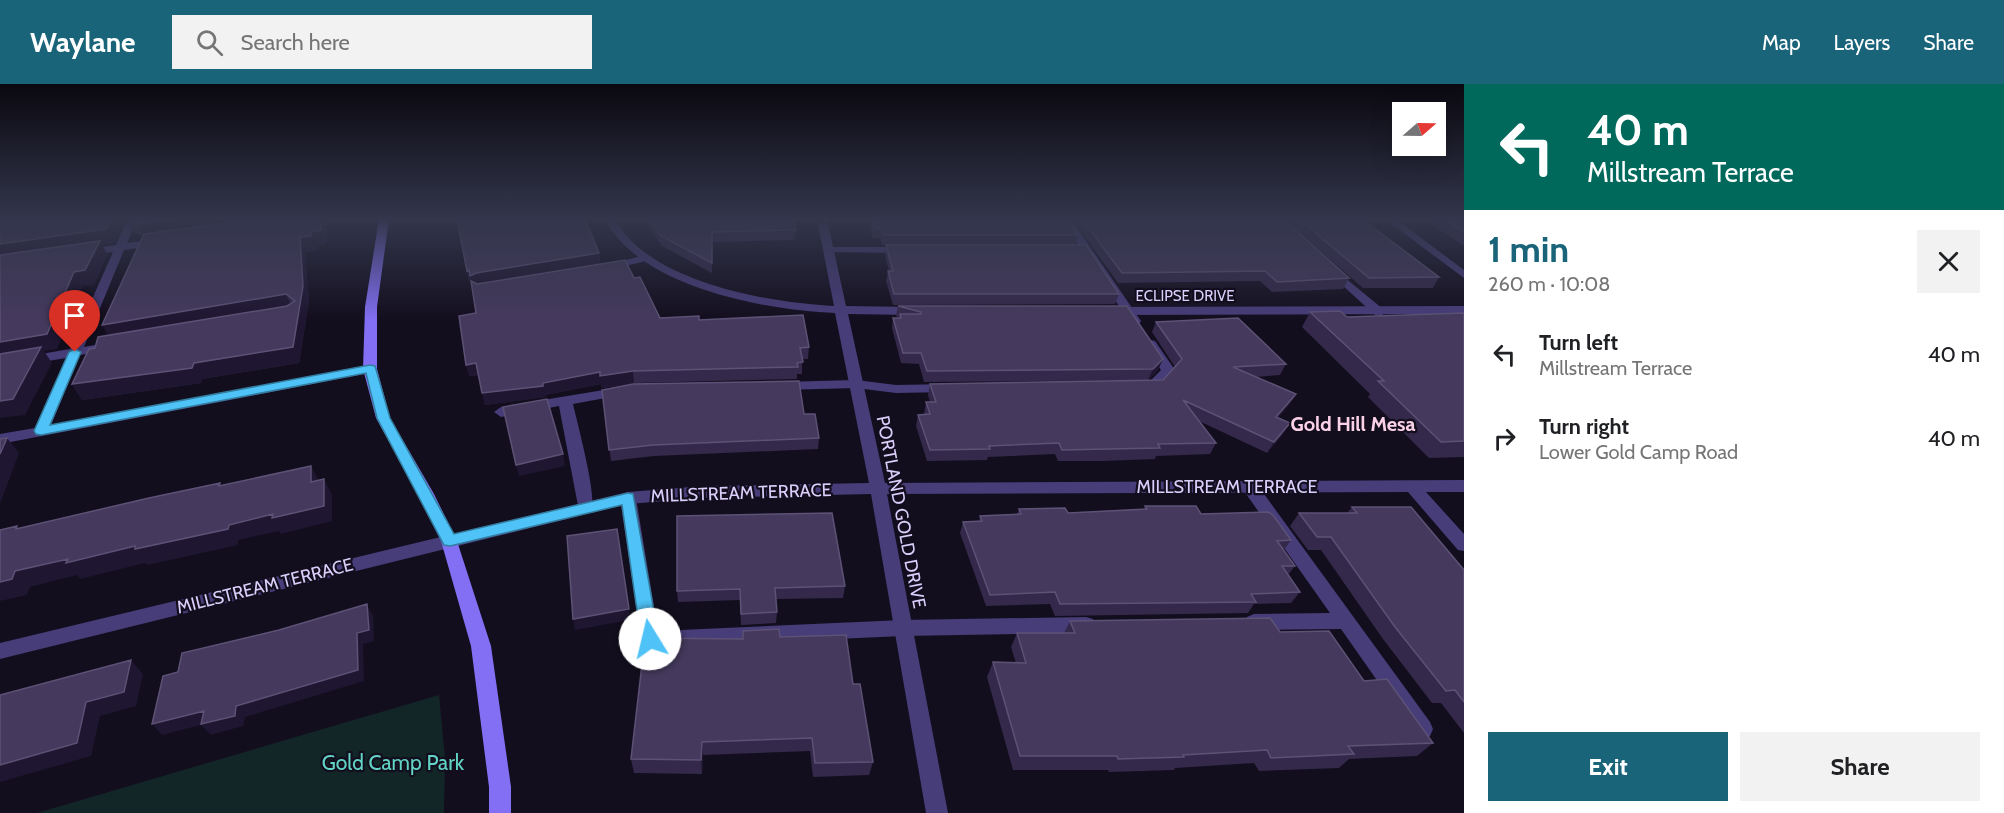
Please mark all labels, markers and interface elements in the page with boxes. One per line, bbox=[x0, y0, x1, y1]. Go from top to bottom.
search box bbox=[172, 15, 592, 69]
text: Waylane bbox=[30, 25, 136, 59]
icon: search bbox=[193, 26, 226, 59]
text: Search here bbox=[241, 29, 350, 56]
text: Map bbox=[1762, 30, 1801, 55]
text: Layers bbox=[1834, 30, 1890, 55]
text: Share bbox=[1923, 30, 1974, 55]
north arrow bbox=[1392, 102, 1446, 156]
map controls bbox=[1392, 102, 1446, 156]
text: 40 m bbox=[1587, 104, 1689, 156]
icon: left bbox=[1488, 108, 1566, 186]
text: Millstream Terrace bbox=[1587, 156, 1794, 189]
text: 1 min bbox=[1488, 227, 1569, 271]
button: close bbox=[1917, 230, 1980, 293]
text: 260 m · 10:08 bbox=[1488, 272, 1610, 296]
street label: ECLIPSE DRIVE bbox=[1136, 287, 1234, 305]
pin bbox=[49, 290, 100, 352]
icon: arrive bbox=[58, 299, 91, 332]
text: Turn left bbox=[1539, 329, 1618, 356]
icon: left bbox=[1488, 338, 1521, 371]
text: 40 m bbox=[1928, 341, 1980, 368]
text: Millstream Terrace bbox=[1539, 356, 1692, 380]
district label: Gold Hill Mesa bbox=[1290, 412, 1416, 436]
text: Turn right bbox=[1539, 413, 1629, 440]
street label: PORTLAND GOLD DRIVE bbox=[872, 414, 930, 610]
icon: right bbox=[1488, 422, 1521, 455]
text: 40 m bbox=[1928, 425, 1980, 452]
text: Lower Gold Camp Road bbox=[1539, 440, 1738, 464]
street label: MILLSTREAM TERRACE bbox=[1136, 476, 1318, 498]
street label: MILLSTREAM TERRACE bbox=[650, 479, 832, 507]
street label: MILLSTREAM TERRACE bbox=[174, 553, 356, 619]
position arrow bbox=[618, 607, 682, 671]
button: Exit bbox=[1488, 732, 1728, 801]
button: Share bbox=[1740, 732, 1980, 801]
park label: Gold Camp Park bbox=[322, 750, 465, 775]

